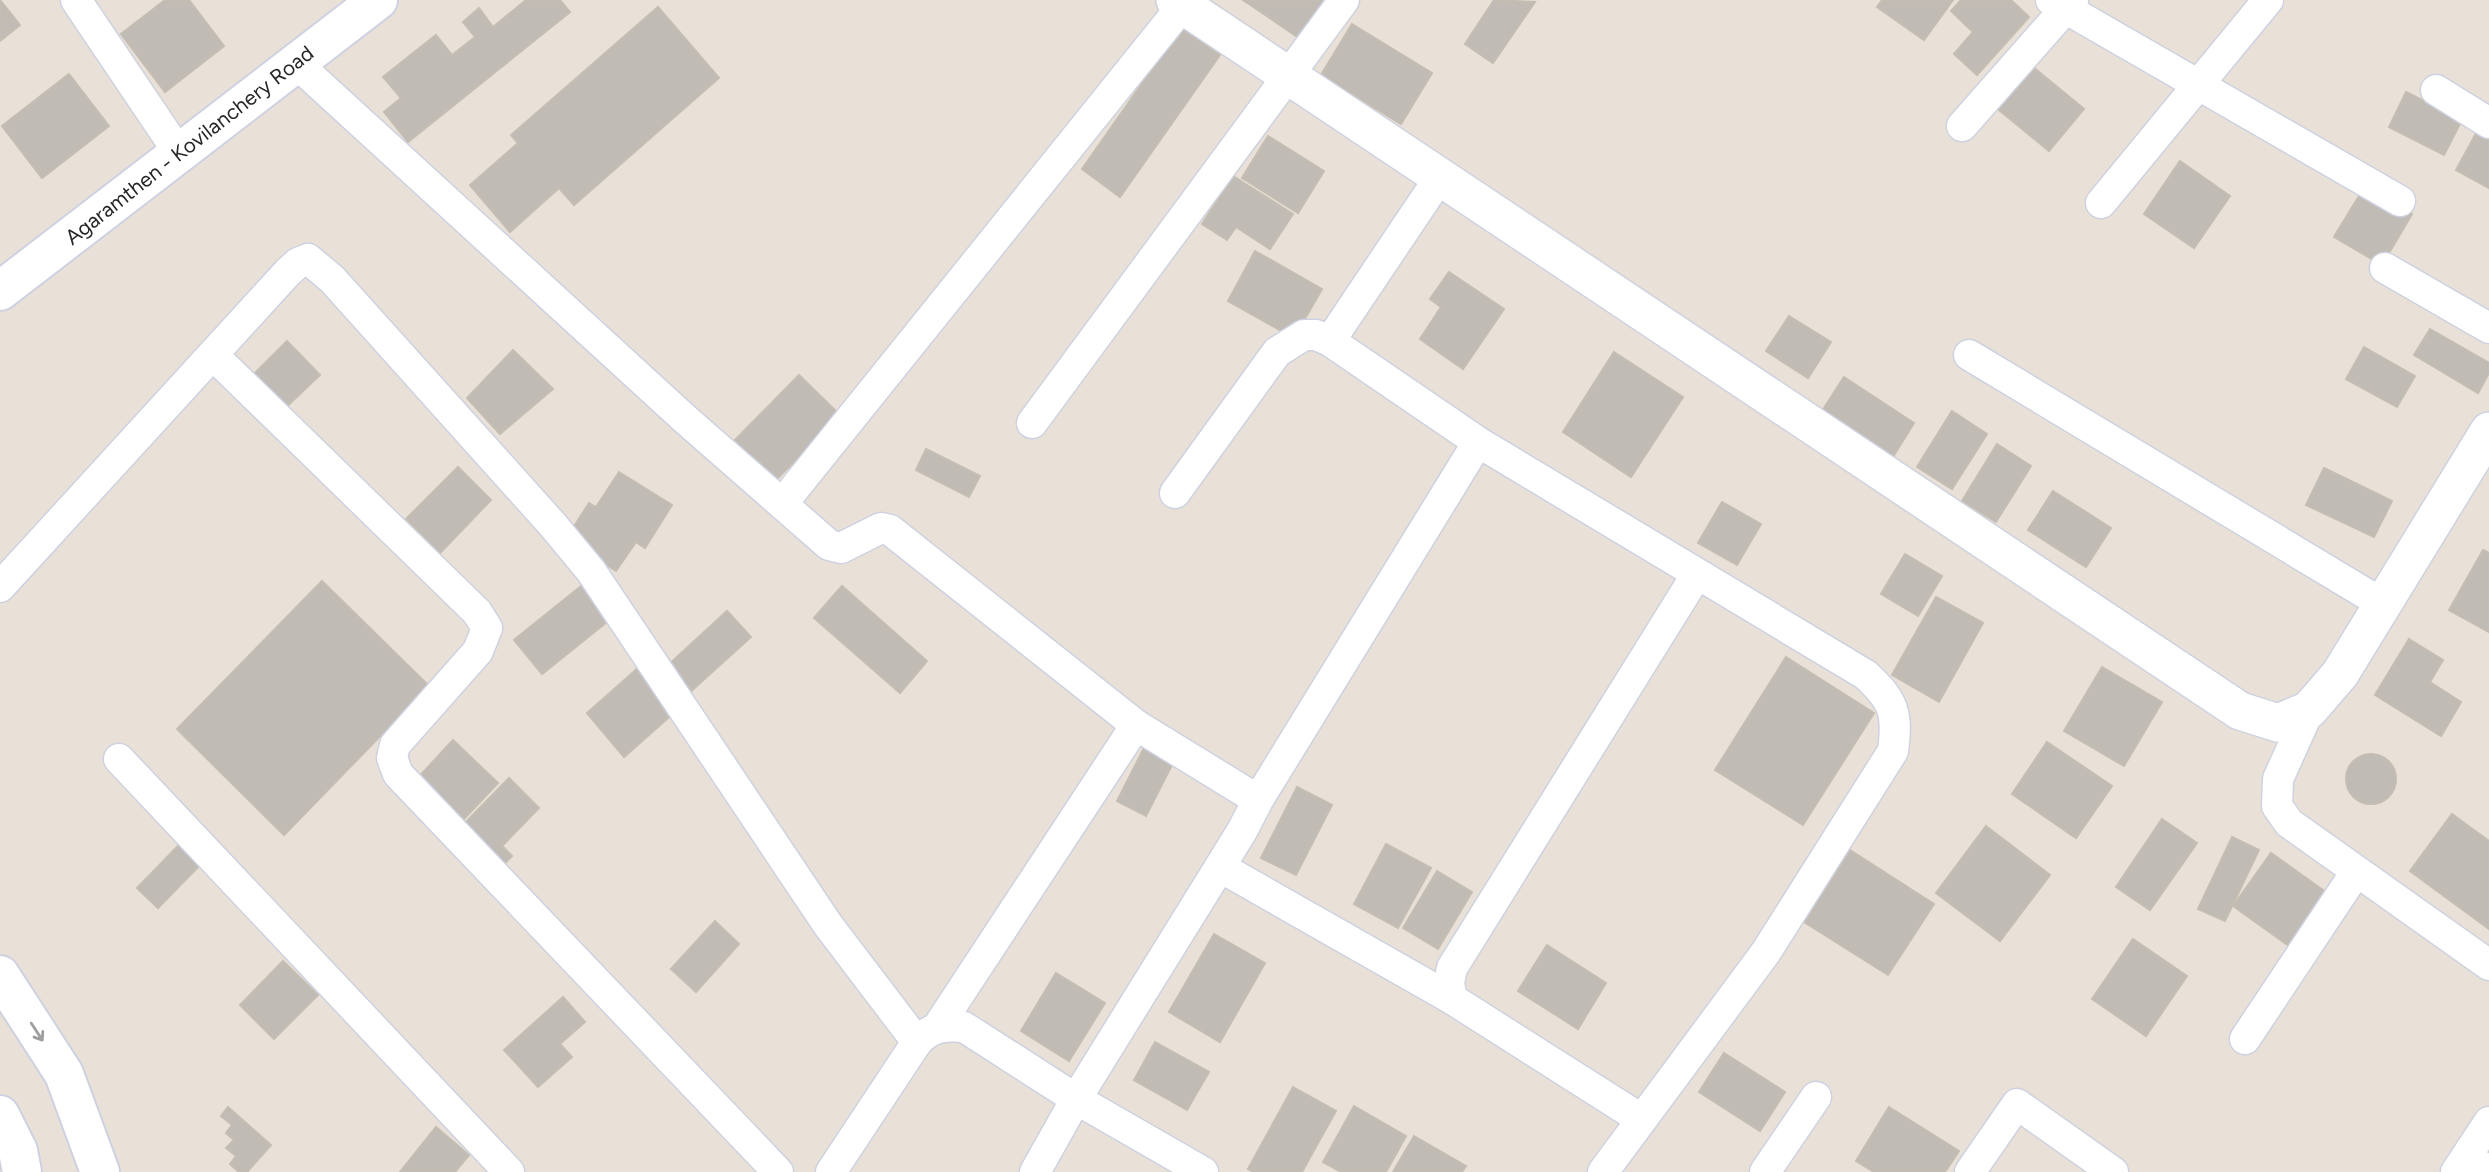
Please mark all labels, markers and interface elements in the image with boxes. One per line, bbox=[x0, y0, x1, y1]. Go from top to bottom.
street label: Agaramthen - Kovilanchery Road bbox=[60, 40, 318, 250]
one-way arrow bbox=[31, 1022, 45, 1042]

